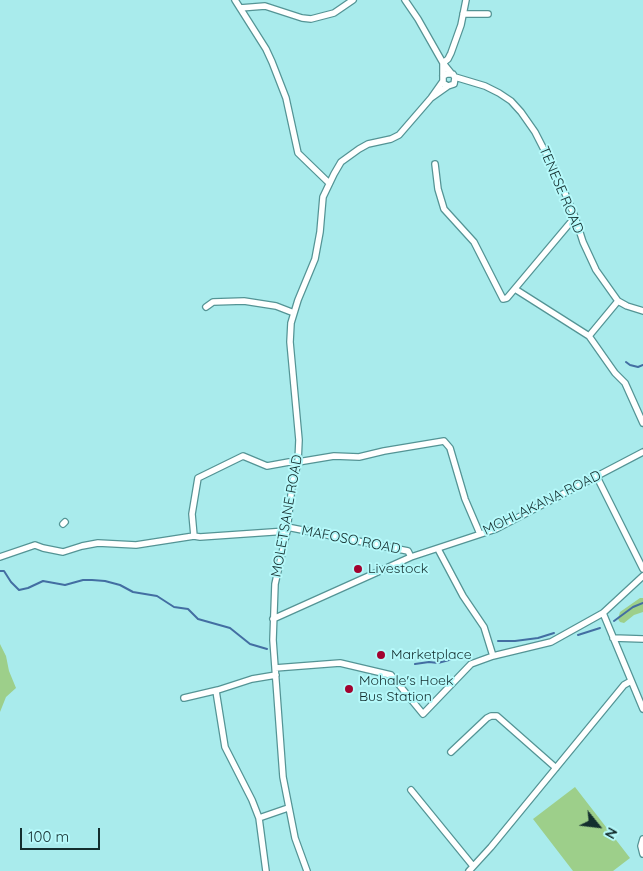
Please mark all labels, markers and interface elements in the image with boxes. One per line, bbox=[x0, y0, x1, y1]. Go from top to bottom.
street label: TENESE ROAD bbox=[535, 144, 587, 236]
street label: MOLETSANE ROAD bbox=[268, 453, 306, 579]
street label: MOHLAKANA ROAD bbox=[480, 467, 604, 539]
street label: MAFOSO ROAD bbox=[300, 522, 402, 558]
place label: Livestock bbox=[368, 561, 428, 577]
marker: Livestock bbox=[352, 563, 364, 575]
place label: Marketplace bbox=[391, 647, 472, 663]
marker: Marketplace bbox=[375, 649, 387, 661]
place label: Mohale's Hoek Bus Station bbox=[359, 673, 453, 706]
marker: Mohale's Hoek Bus Station bbox=[343, 683, 355, 695]
north arrow bbox=[573, 801, 623, 851]
scale bar bbox=[22, 818, 102, 850]
text: N bbox=[601, 824, 621, 842]
text: 100 m bbox=[28, 827, 69, 846]

